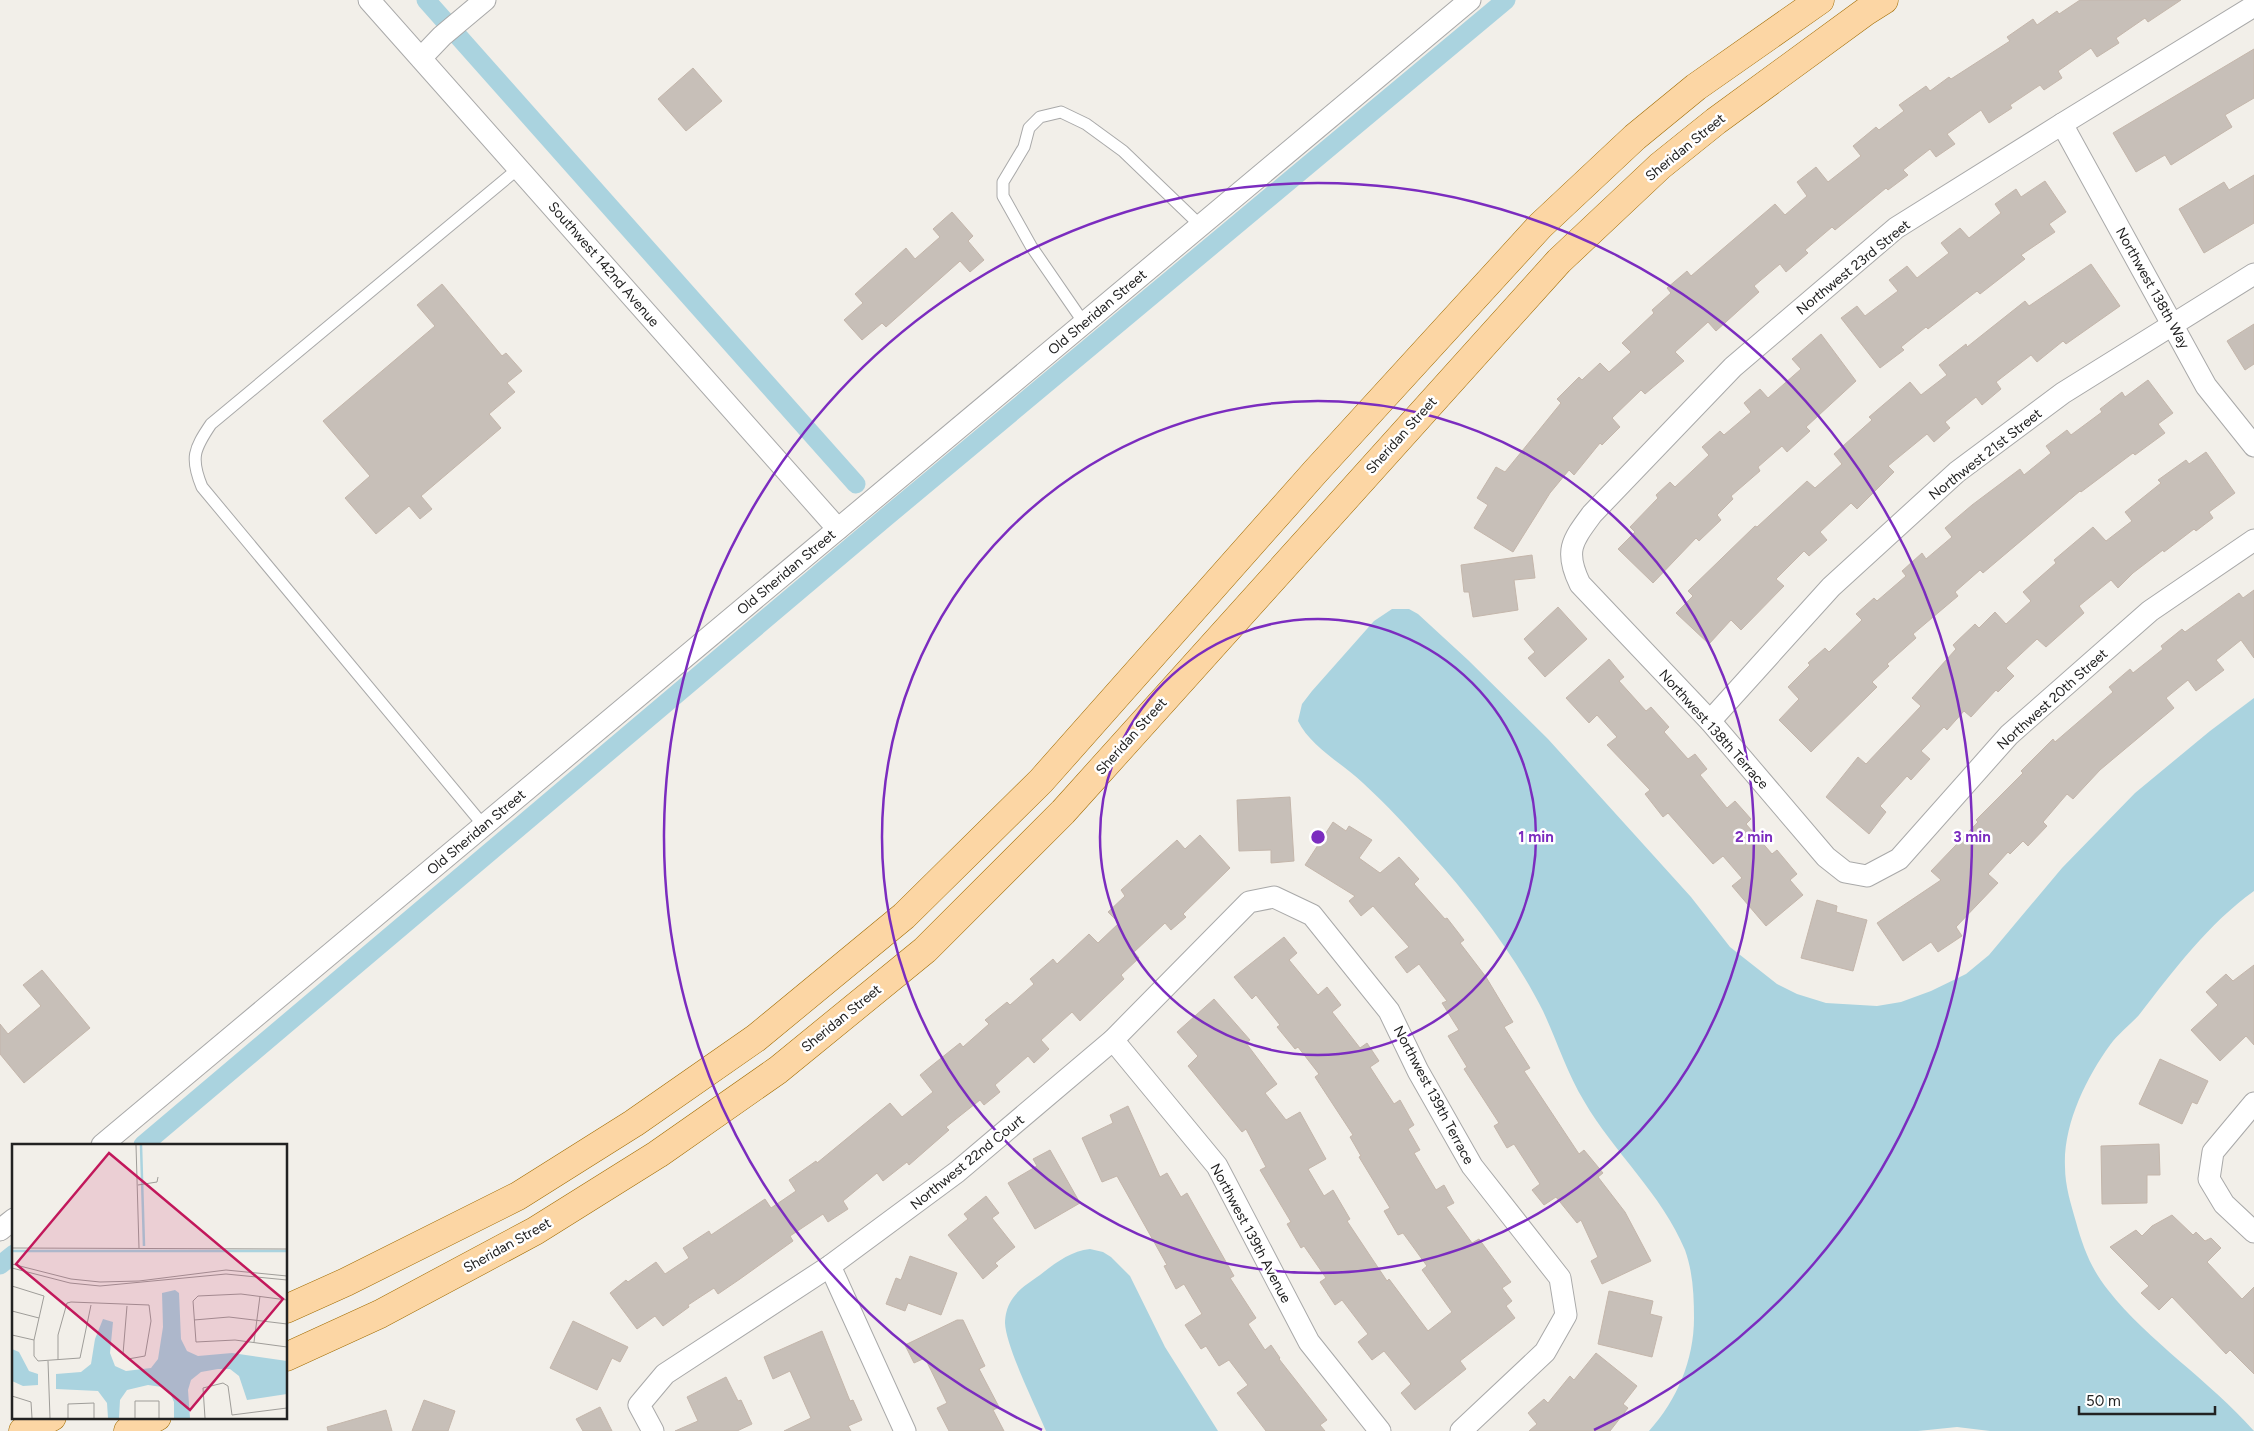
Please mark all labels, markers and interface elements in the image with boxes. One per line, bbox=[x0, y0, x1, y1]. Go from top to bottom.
street label: Sheridan Street bbox=[1642, 110, 1729, 185]
street label: Southwest 142nd Avenue bbox=[545, 198, 663, 331]
street label: Northwest 23rd Street bbox=[1793, 216, 1914, 319]
street label: Northwest 138th Way bbox=[2112, 225, 2193, 352]
street label: Old Sheridan Street bbox=[1045, 266, 1150, 359]
street label: Sheridan Street bbox=[1362, 393, 1440, 477]
street label: Northwest 21st Street bbox=[1926, 405, 2045, 504]
street label: Old Sheridan Street bbox=[734, 526, 839, 619]
street label: Northwest 20th Street bbox=[1994, 645, 2111, 754]
street label: Northwest 138th Terrace bbox=[1655, 666, 1772, 793]
street label: Sheridan Street bbox=[1092, 694, 1170, 778]
street label: Old Sheridan Street bbox=[424, 786, 529, 879]
centre of rings bbox=[1309, 828, 1327, 846]
text: 1 min bbox=[1518, 828, 1554, 846]
text: 2 min bbox=[1735, 828, 1773, 846]
text: 3 min bbox=[1953, 828, 1991, 846]
street label: Sheridan Street bbox=[798, 981, 885, 1056]
street label: Northwest 139th Terrace bbox=[1390, 1023, 1478, 1168]
street label: Northwest 22nd Court bbox=[907, 1111, 1028, 1214]
inset map bbox=[12, 1144, 288, 1418]
street label: Northwest 139th Avenue bbox=[1207, 1161, 1295, 1306]
street label: Sheridan Street bbox=[460, 1214, 554, 1277]
scale bar bbox=[2079, 1384, 2215, 1416]
text: 50 m bbox=[2086, 1392, 2121, 1410]

